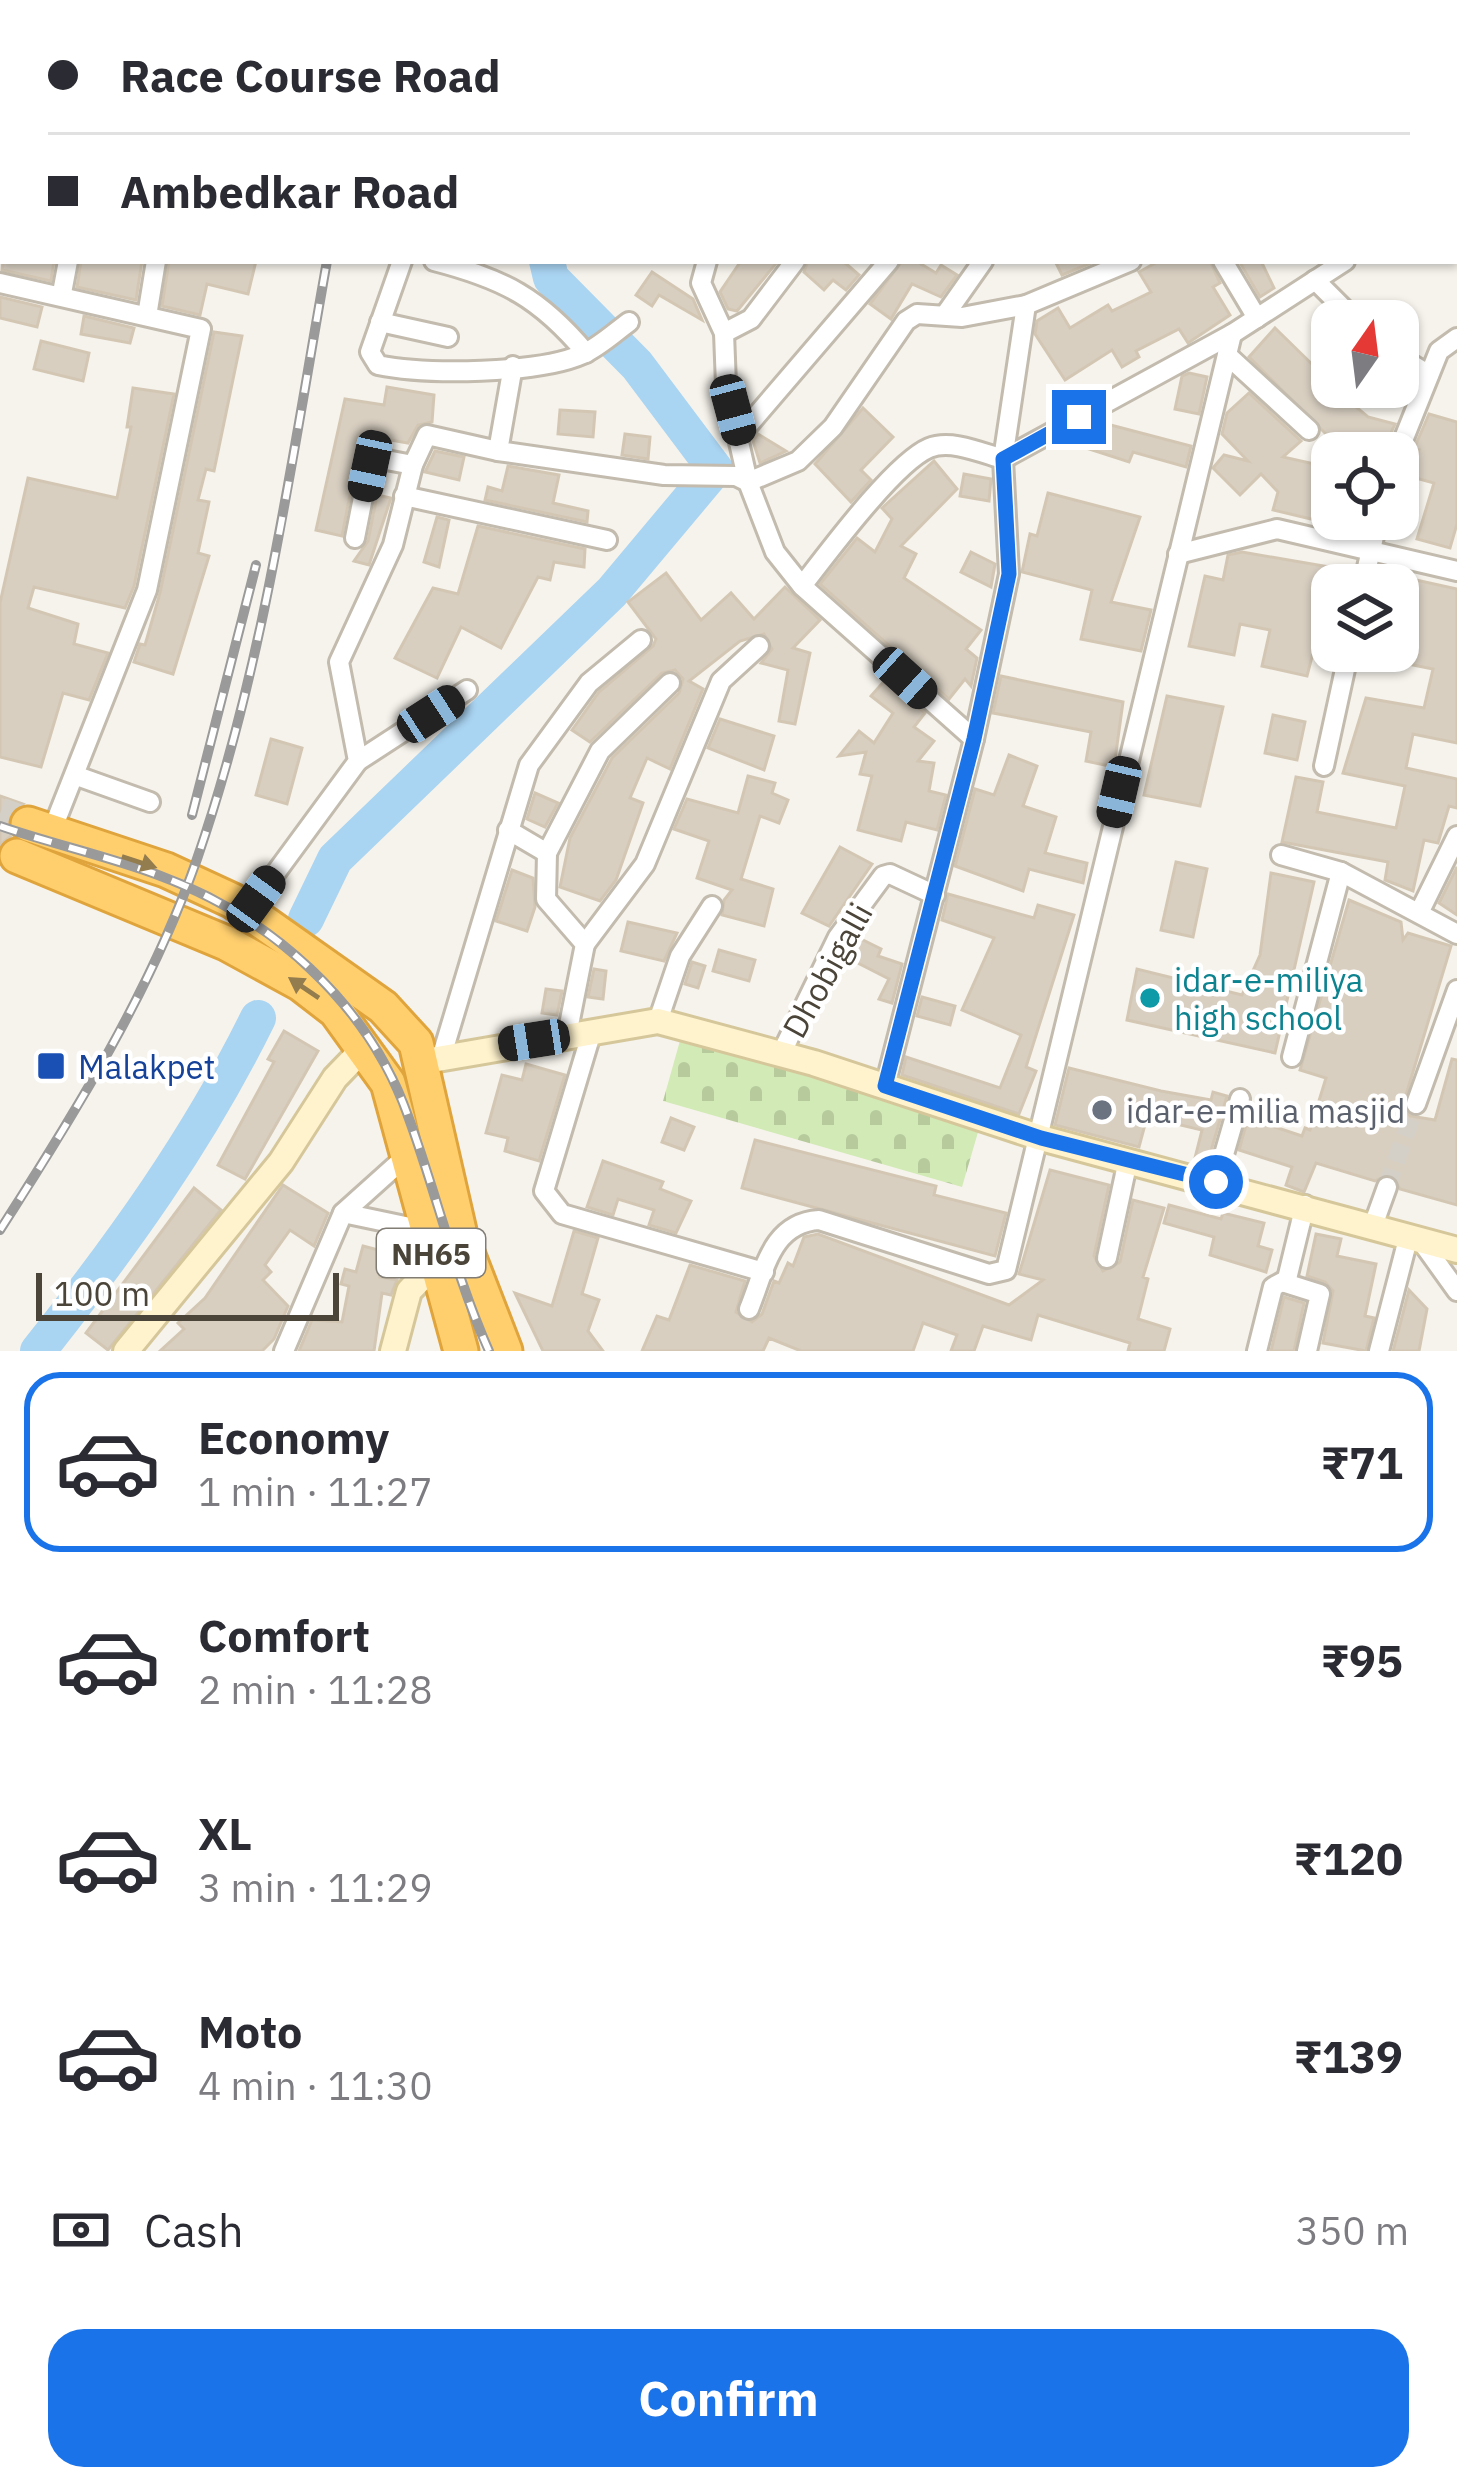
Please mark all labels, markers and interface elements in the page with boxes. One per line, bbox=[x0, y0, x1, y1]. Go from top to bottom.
text: Race Course Road bbox=[120, 46, 501, 104]
text: Ambedkar Road bbox=[120, 162, 459, 220]
north arrow bbox=[1311, 300, 1419, 408]
map controls bbox=[1311, 300, 1419, 672]
car bbox=[706, 371, 760, 449]
route end bbox=[1052, 390, 1106, 444]
car bbox=[345, 427, 395, 505]
button: locate bbox=[1311, 432, 1419, 540]
button: layers bbox=[1311, 564, 1419, 672]
car bbox=[866, 641, 944, 715]
car bbox=[391, 679, 471, 749]
car bbox=[1093, 753, 1145, 831]
one-way arrow bbox=[121, 853, 158, 872]
car bbox=[220, 859, 292, 939]
street label: Dhobigalli bbox=[772, 895, 882, 1045]
place label: idar-e-miliya high school bbox=[1174, 958, 1364, 1039]
one-way arrow bbox=[287, 977, 320, 1000]
marker: idar-e-miliya high school bbox=[1137, 985, 1163, 1011]
car bbox=[496, 1017, 572, 1063]
place label: Malakpet bbox=[78, 1045, 215, 1088]
marker: Malakpet bbox=[35, 1050, 67, 1082]
place label: idar-e-milia masjid bbox=[1126, 1089, 1405, 1132]
marker: idar-e-milia masjid bbox=[1089, 1097, 1115, 1123]
route start bbox=[1189, 1155, 1243, 1209]
road number: NH65 bbox=[377, 1229, 485, 1277]
scale bar bbox=[36, 1267, 339, 1320]
text: 100 m bbox=[54, 1272, 150, 1315]
icon: car bbox=[54, 1408, 162, 1516]
text: Economy bbox=[198, 1408, 389, 1466]
text: ₹71 bbox=[1321, 1433, 1403, 1491]
text: 1 min · 11:27 bbox=[198, 1466, 433, 1517]
icon: car bbox=[54, 1606, 162, 1714]
text: Comfort bbox=[198, 1606, 370, 1664]
text: ₹95 bbox=[1321, 1631, 1403, 1689]
text: 2 min · 11:28 bbox=[198, 1664, 433, 1715]
icon: car bbox=[54, 1804, 162, 1912]
text: XL bbox=[198, 1804, 252, 1862]
text: ₹120 bbox=[1294, 1829, 1403, 1887]
text: 3 min · 11:29 bbox=[198, 1862, 433, 1913]
icon: car bbox=[54, 2002, 162, 2110]
text: Moto bbox=[198, 2002, 302, 2060]
text: ₹139 bbox=[1294, 2027, 1403, 2085]
text: 4 min · 11:30 bbox=[198, 2060, 433, 2111]
icon: cash bbox=[48, 2197, 114, 2263]
text: Cash bbox=[144, 2201, 243, 2259]
text: 350 m bbox=[1296, 2205, 1409, 2256]
button: Confirm bbox=[48, 2329, 1409, 2467]

